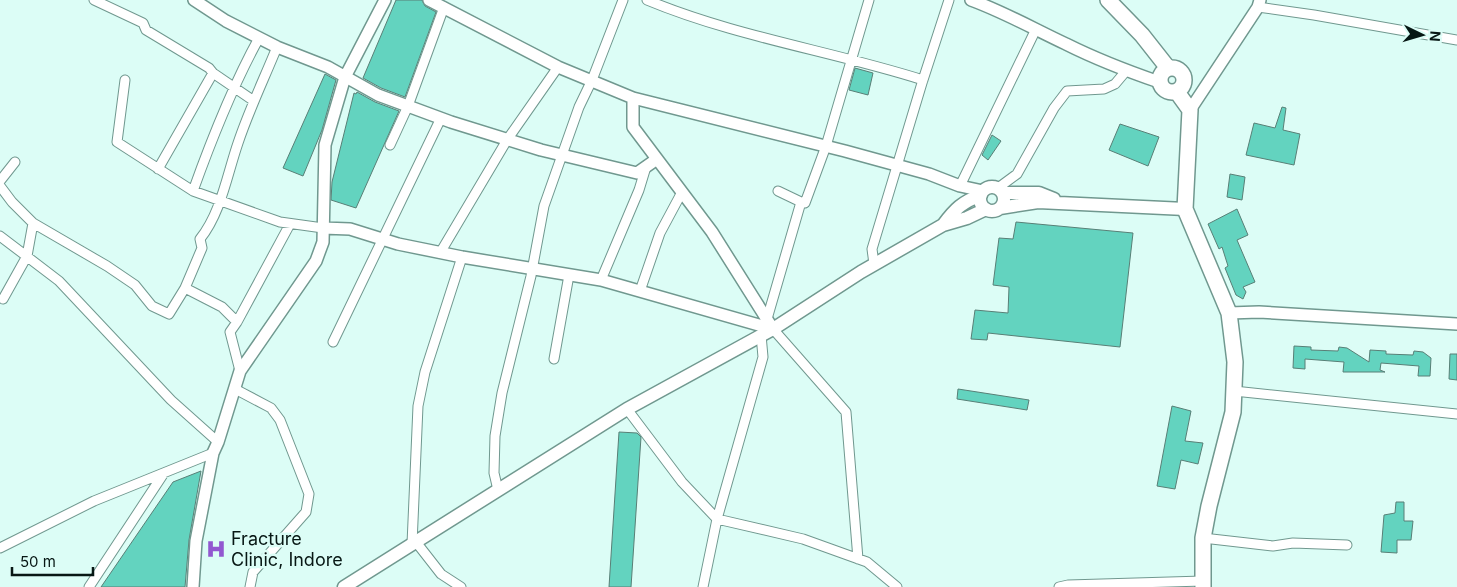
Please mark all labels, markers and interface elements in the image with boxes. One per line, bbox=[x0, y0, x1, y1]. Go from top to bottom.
north arrow bbox=[1397, 10, 1447, 60]
text: N bbox=[1427, 30, 1444, 42]
place label: Fracture Clinic, Indore bbox=[231, 528, 343, 570]
hospital icon: Fracture Clinic, Indore bbox=[205, 538, 227, 560]
scale bar bbox=[12, 544, 94, 576]
text: 50 m bbox=[20, 552, 56, 571]

